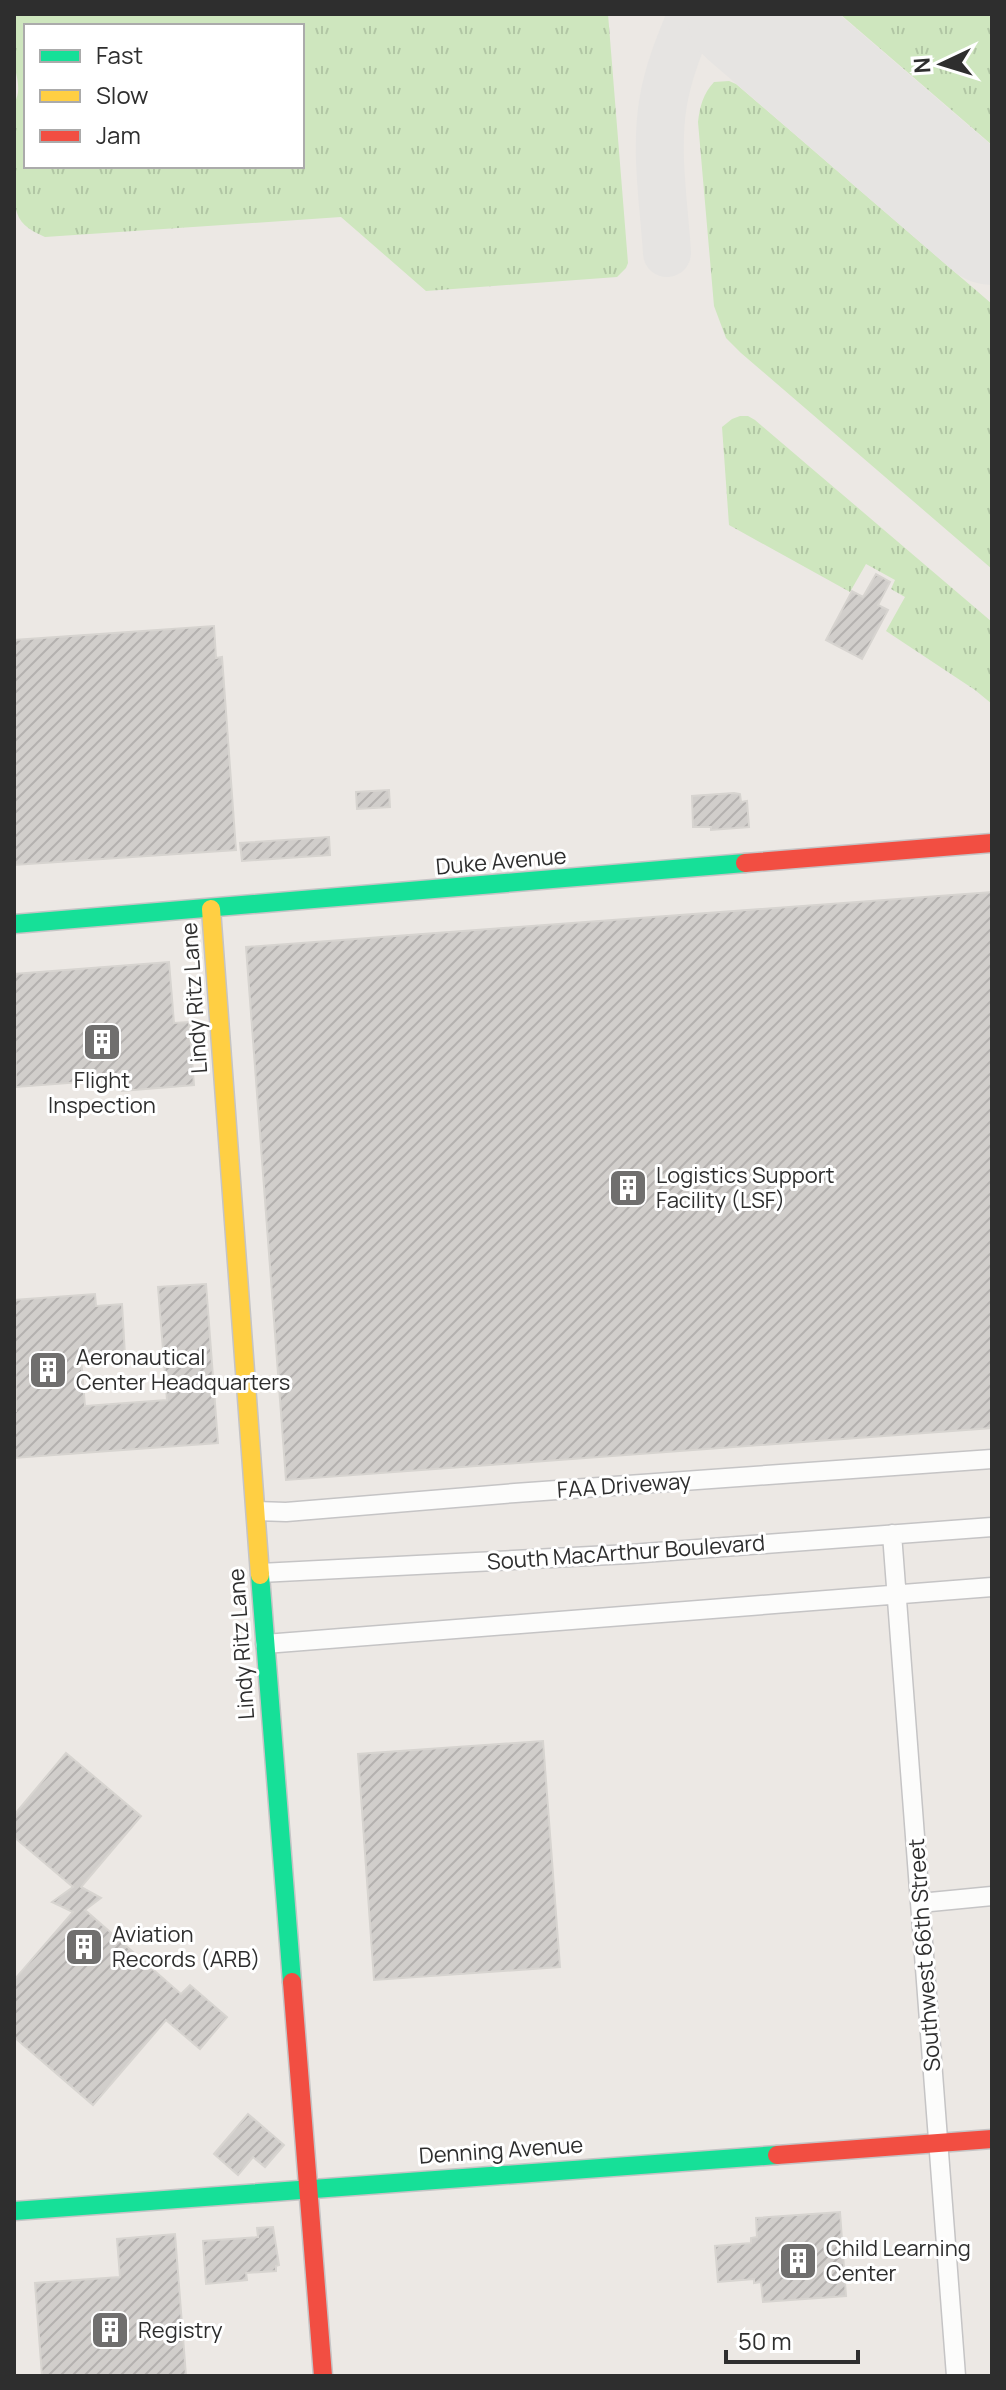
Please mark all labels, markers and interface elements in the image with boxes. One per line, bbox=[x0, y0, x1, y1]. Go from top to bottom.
legend bbox=[24, 24, 304, 168]
north arrow bbox=[902, 24, 982, 104]
text: Fast bbox=[96, 38, 143, 71]
text: N bbox=[907, 56, 938, 74]
text: Slow bbox=[96, 78, 149, 111]
text: Jam bbox=[96, 118, 141, 151]
street label: Duke Avenue bbox=[434, 840, 568, 882]
street label: Lindy Ritz Lane bbox=[174, 921, 214, 1075]
building icon: Flight Inspection bbox=[81, 1021, 123, 1063]
place label: Flight Inspection bbox=[48, 1065, 156, 1120]
place label: Logistics Support Facility (LSF) bbox=[656, 1160, 835, 1215]
building icon: Logistics Support Facility (LSF) bbox=[607, 1167, 649, 1209]
place label: Aeronautical Center Headquarters bbox=[76, 1342, 290, 1397]
building icon: Aeronautical Center Headquarters bbox=[27, 1349, 69, 1391]
street label: FAA Driveway bbox=[556, 1465, 692, 1505]
street label: South MacArthur Boulevard bbox=[486, 1527, 766, 1577]
street label: Lindy Ritz Lane bbox=[221, 1567, 261, 1721]
street label: Southwest 66th Street bbox=[901, 1837, 947, 2073]
place label: Aviation Records (ARB) bbox=[112, 1919, 260, 1974]
building icon: Aviation Records (ARB) bbox=[63, 1926, 105, 1968]
street label: Denning Avenue bbox=[418, 2129, 584, 2171]
place label: Child Learning Center bbox=[826, 2233, 971, 2288]
building icon: Child Learning Center bbox=[777, 2240, 819, 2282]
building icon: Registry bbox=[89, 2309, 131, 2351]
scale bar bbox=[726, 2314, 858, 2364]
place label: Registry bbox=[138, 2315, 223, 2345]
text: 50 m bbox=[738, 2324, 792, 2357]

